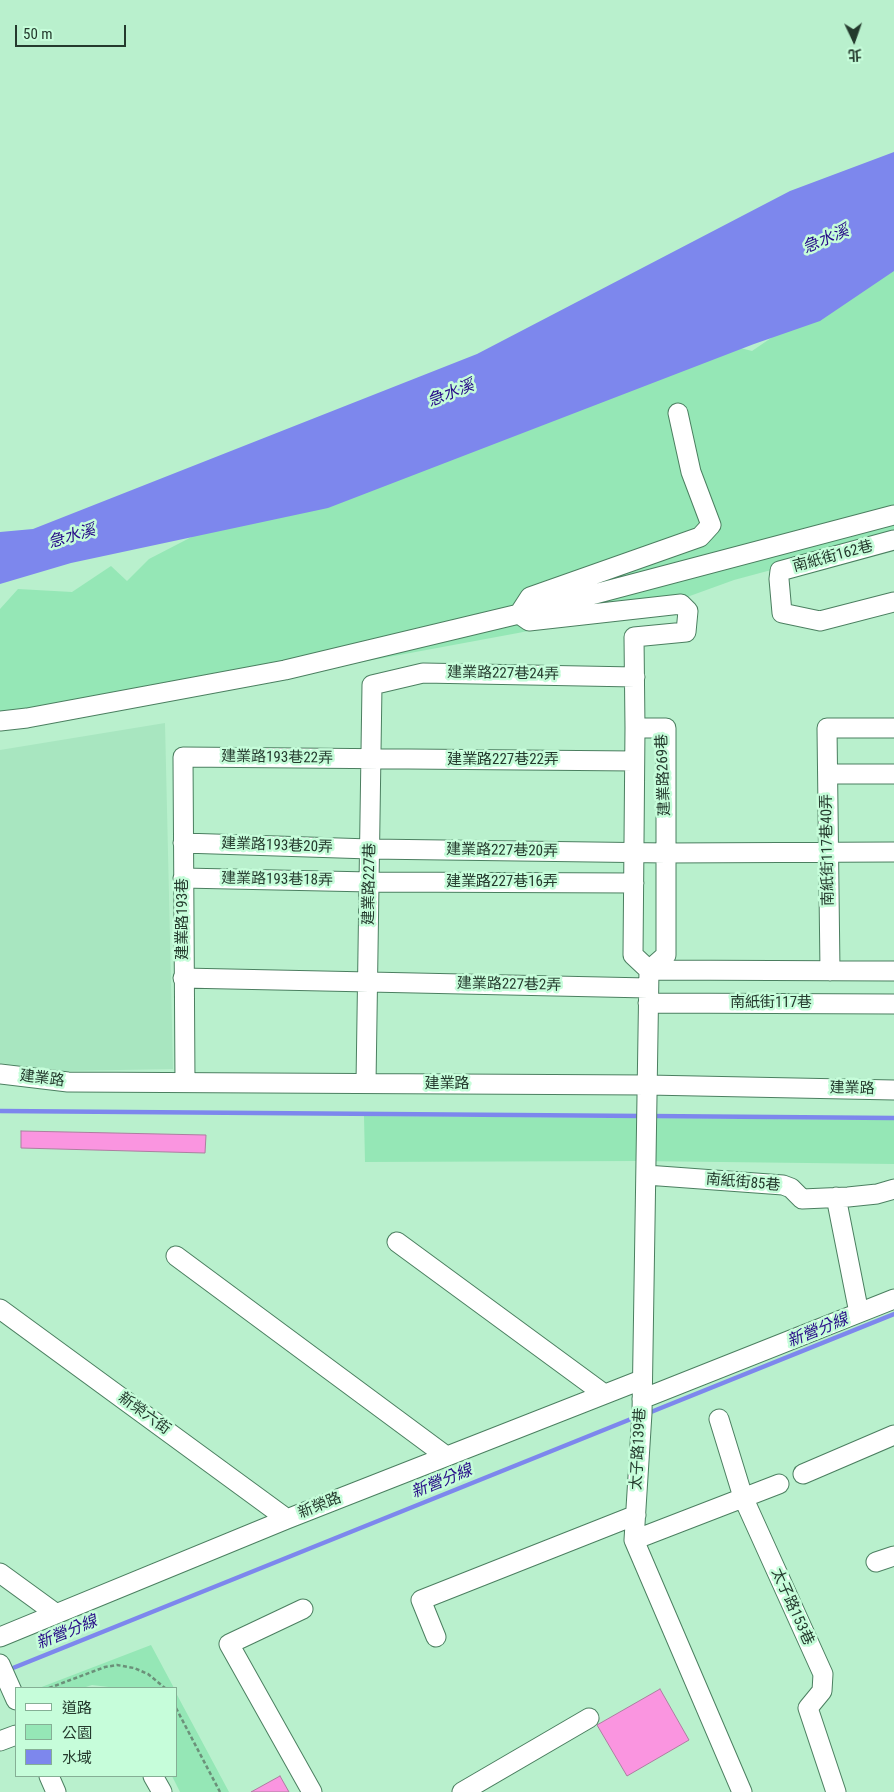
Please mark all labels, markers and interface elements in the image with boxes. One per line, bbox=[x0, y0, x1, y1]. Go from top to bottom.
scale bar bbox=[18, 15, 129, 47]
north arrow bbox=[829, 15, 879, 65]
text: 50 m bbox=[23, 25, 53, 43]
text: 北 bbox=[847, 47, 862, 63]
water label: 急水溪 bbox=[800, 222, 852, 258]
water label: 急水溪 bbox=[425, 376, 477, 412]
water label: 急水溪 bbox=[46, 521, 98, 553]
street label: 南紙街162巷 bbox=[791, 538, 875, 576]
street label: 建業路227巷24弄 bbox=[447, 664, 559, 684]
street label: 建業路269巷 bbox=[654, 734, 674, 816]
street label: 建業路193巷22弄 bbox=[221, 748, 333, 768]
street label: 建業路227巷22弄 bbox=[447, 751, 559, 769]
street label: 南紙街117巷40弄 bbox=[818, 794, 838, 906]
street label: 建業路193巷20弄 bbox=[221, 835, 333, 857]
street label: 建業路227巷20弄 bbox=[446, 841, 558, 861]
street label: 建業路227巷 bbox=[360, 843, 380, 925]
street label: 建業路193巷18弄 bbox=[221, 870, 333, 890]
street label: 建業路227巷16弄 bbox=[446, 873, 558, 891]
street label: 建業路193巷 bbox=[174, 878, 192, 960]
street label: 建業路227巷2弄 bbox=[457, 975, 561, 995]
street label: 南紙街117巷 bbox=[730, 994, 812, 1012]
street label: 建業路 bbox=[19, 1067, 65, 1091]
street label: 建業路 bbox=[425, 1075, 469, 1093]
street label: 建業路 bbox=[829, 1080, 875, 1098]
street label: 南紙街85巷 bbox=[705, 1171, 781, 1195]
water label: 新營分線 bbox=[785, 1310, 851, 1352]
street label: 新榮六街 bbox=[114, 1389, 174, 1439]
street label: 太子路139巷 bbox=[628, 1407, 650, 1491]
water label: 新營分線 bbox=[409, 1461, 475, 1503]
street label: 新榮路 bbox=[296, 1489, 344, 1523]
street label: 太子路153巷 bbox=[767, 1566, 817, 1648]
water label: 新營分線 bbox=[34, 1612, 100, 1654]
legend bbox=[15, 1687, 178, 1777]
text: 道路 bbox=[62, 1699, 92, 1717]
text: 公園 bbox=[62, 1724, 92, 1742]
text: 水域 bbox=[62, 1749, 92, 1767]

